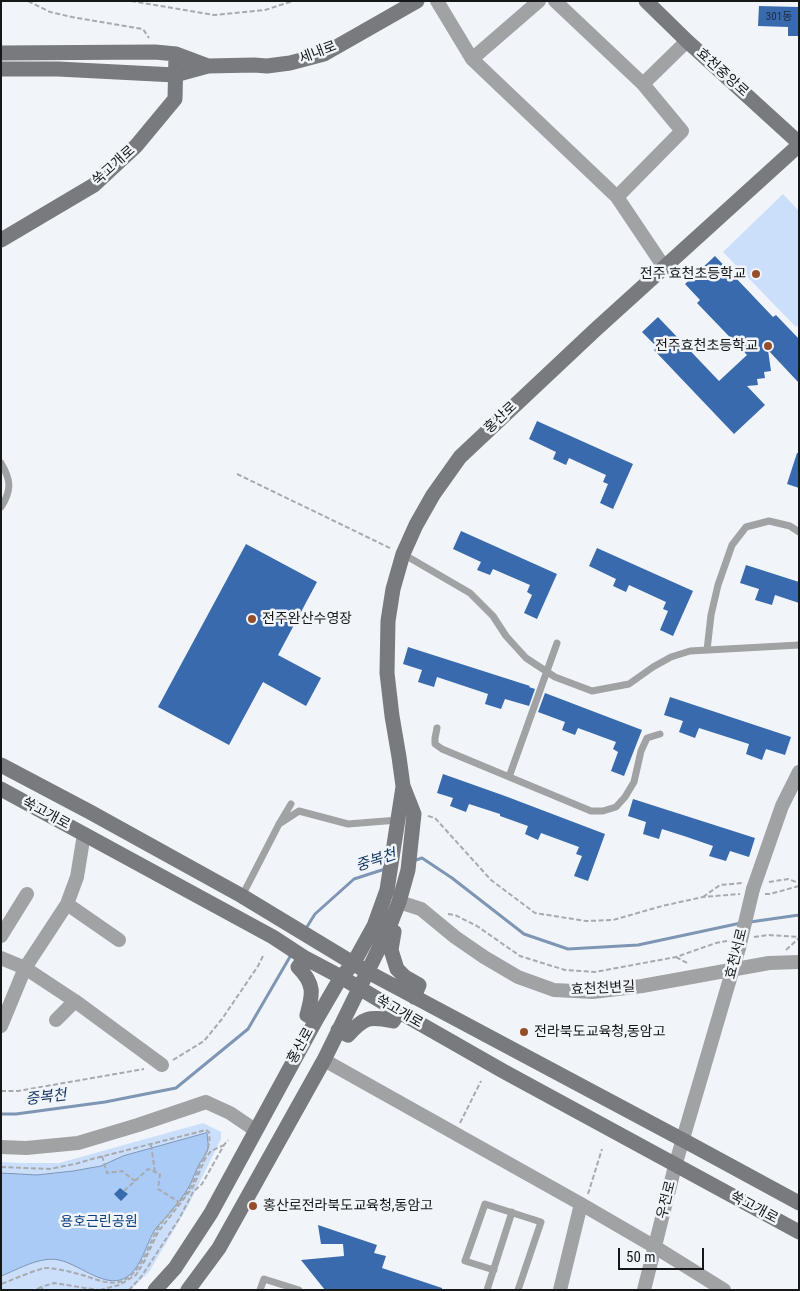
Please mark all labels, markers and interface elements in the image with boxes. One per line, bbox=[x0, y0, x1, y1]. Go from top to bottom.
house number: 301동 bbox=[766, 10, 792, 24]
street label: 세내로 bbox=[297, 38, 339, 68]
street label: 효천중앙로 bbox=[692, 45, 752, 101]
street label: 쑥고개로 bbox=[89, 143, 139, 189]
place label: 전주 효천초등학교 bbox=[640, 266, 746, 282]
marker: 전주 효천초등학교 bbox=[750, 268, 762, 280]
place label: 전주효천초등학교 bbox=[655, 338, 758, 354]
marker: 전주효천초등학교 bbox=[762, 340, 774, 352]
street label: 홍산로 bbox=[481, 399, 521, 437]
place label: 전주완산수영장 bbox=[262, 611, 352, 627]
marker: 전주완산수영장 bbox=[246, 613, 258, 625]
street label: 쑥고개로 bbox=[19, 794, 73, 834]
water label: 중복천 bbox=[354, 846, 398, 876]
street label: 효천서로 bbox=[723, 927, 751, 981]
street label: 효천천변길 bbox=[570, 979, 636, 999]
street label: 쑥고개로 bbox=[372, 992, 426, 1032]
place label: 전라북도교육청,동암고 bbox=[534, 1024, 666, 1040]
street label: 홍산로 bbox=[284, 1025, 318, 1067]
marker: 전라북도교육청,동암고 bbox=[518, 1026, 530, 1038]
water label: 중복천 bbox=[24, 1087, 68, 1109]
street label: 우전로 bbox=[654, 1179, 680, 1221]
street label: 쑥고개로 bbox=[727, 1188, 781, 1228]
place label: 홍산로전라북도교육청,동암고 bbox=[263, 1198, 433, 1214]
marker: 홍산로전라북도교육청,동암고 bbox=[247, 1200, 259, 1212]
park label: 용호근린공원 bbox=[60, 1214, 138, 1230]
scale bar bbox=[620, 1238, 706, 1270]
text: 50 m bbox=[626, 1248, 656, 1266]

